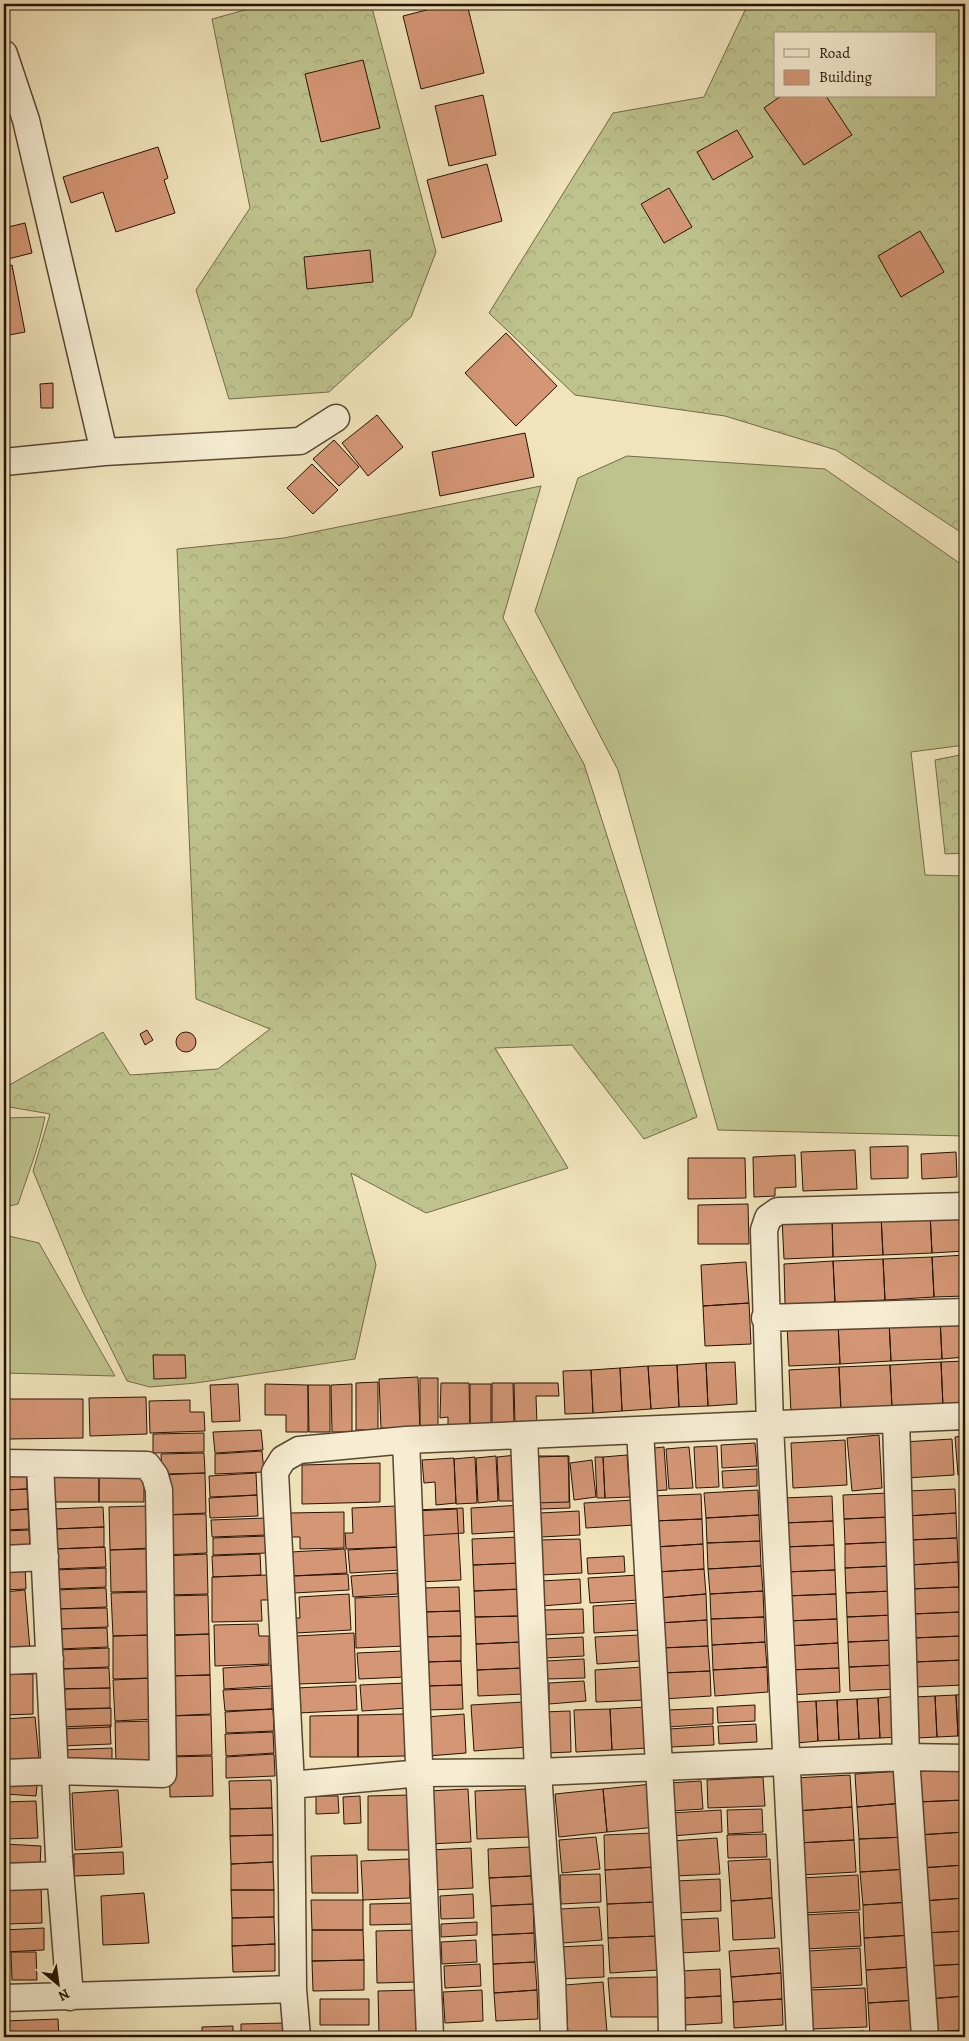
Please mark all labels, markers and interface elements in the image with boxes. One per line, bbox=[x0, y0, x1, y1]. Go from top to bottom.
legend bbox=[774, 32, 936, 98]
text: Road bbox=[819, 43, 851, 63]
text: Building bbox=[819, 67, 872, 87]
north arrow bbox=[32, 1958, 82, 2008]
text: N bbox=[55, 1984, 73, 2006]

